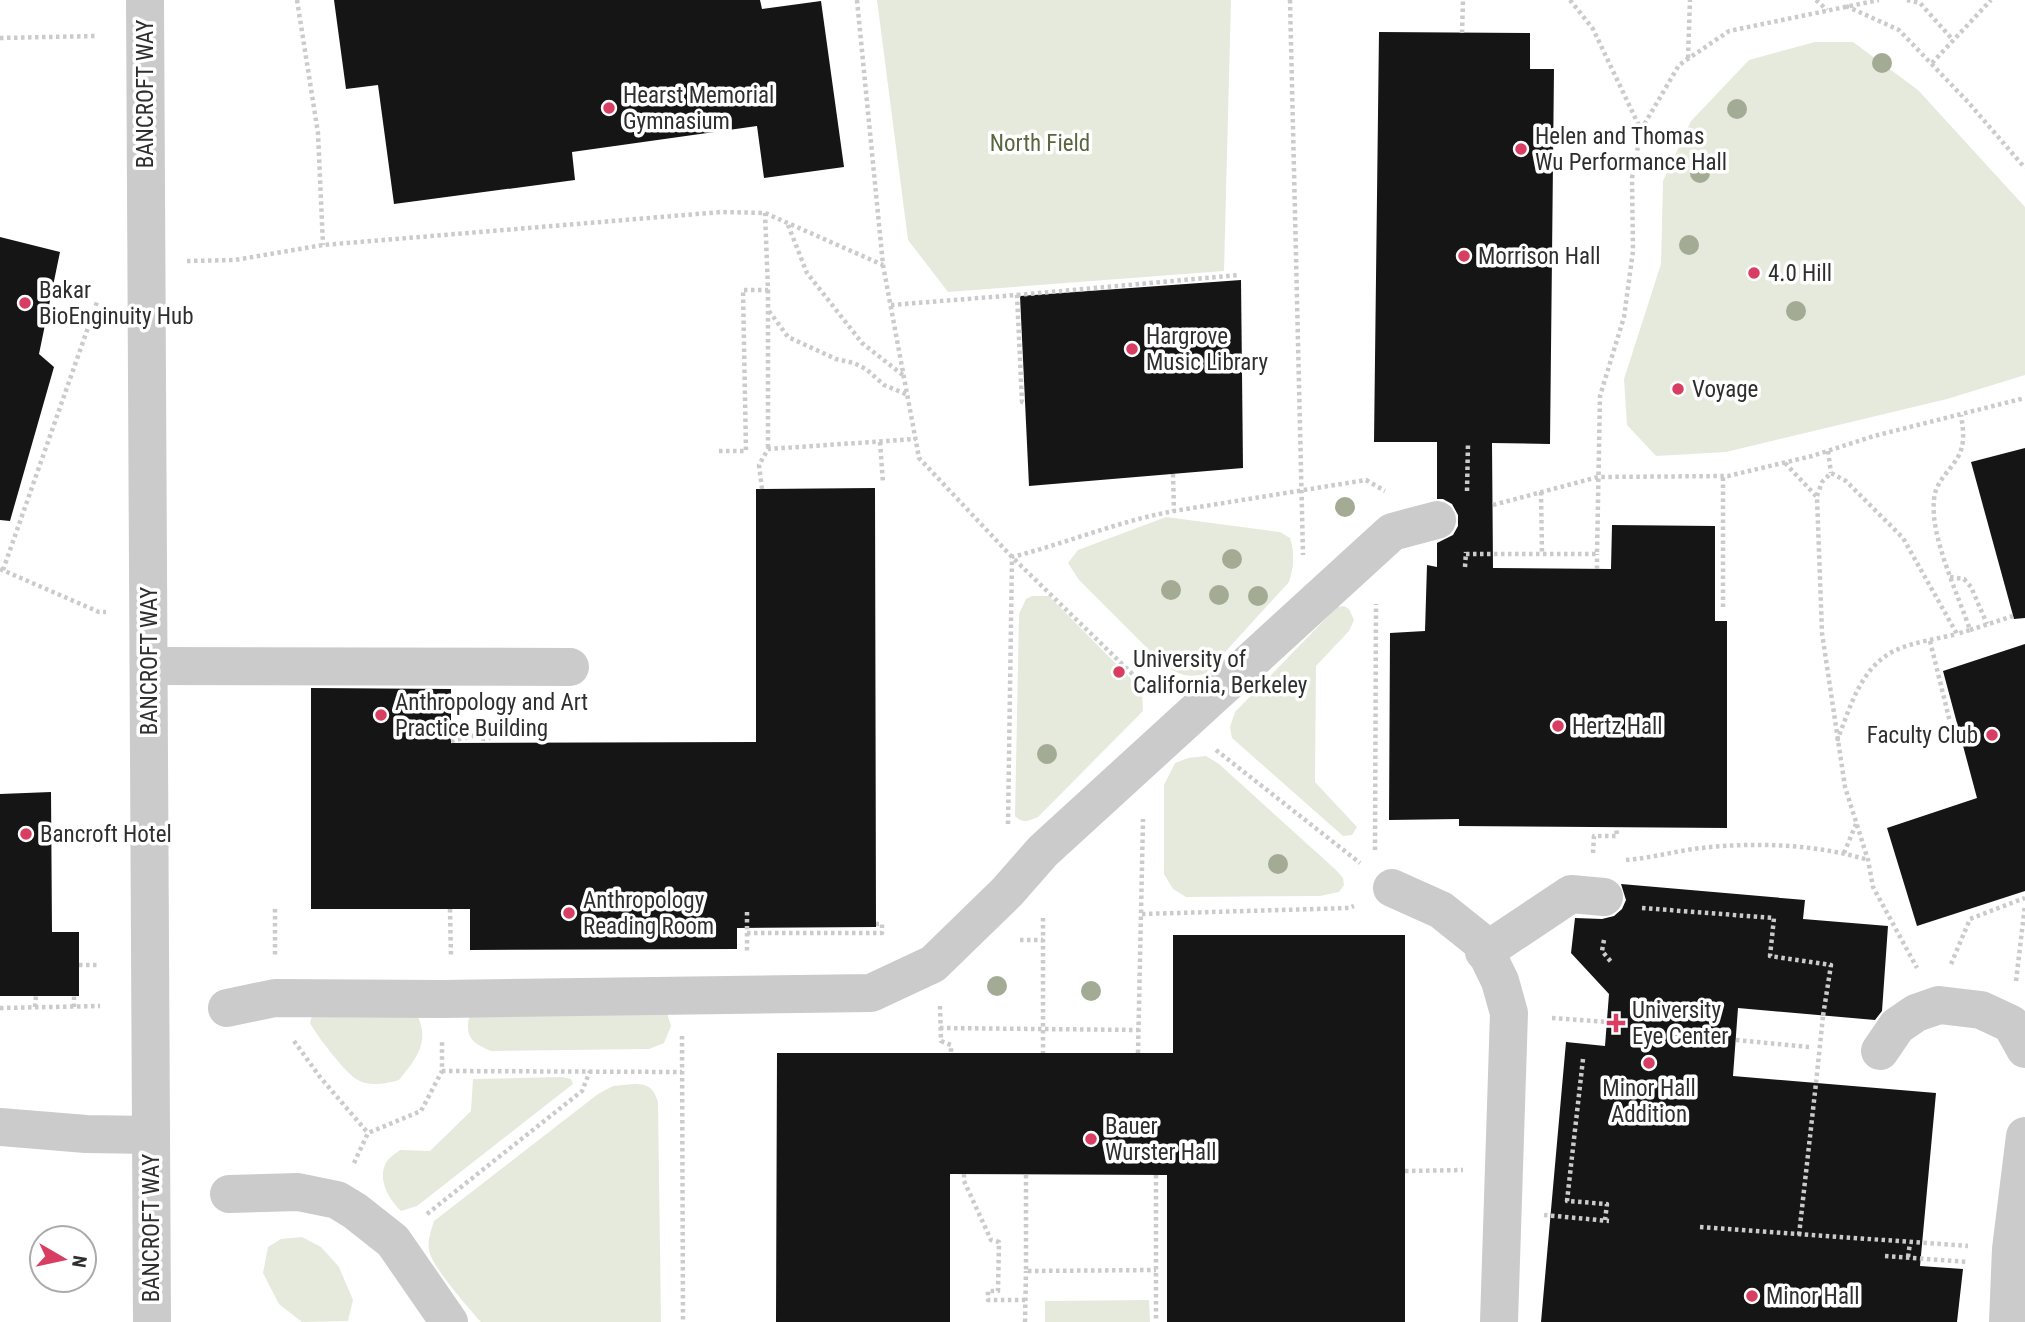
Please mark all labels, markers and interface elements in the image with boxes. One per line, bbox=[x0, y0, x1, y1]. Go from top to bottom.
street label: BANCROFT WAY bbox=[132, 20, 159, 168]
place label: Hearst Memorial Gymnasium bbox=[623, 82, 774, 135]
marker: Hearst Memorial Gymnasium bbox=[601, 100, 617, 116]
place label: Helen and Thomas Wu Performance Hall bbox=[1535, 123, 1727, 176]
park label: North Field bbox=[990, 130, 1090, 157]
marker: Helen and Thomas Wu Performance Hall bbox=[1513, 141, 1529, 157]
place label: Morrison Hall bbox=[1478, 243, 1601, 270]
marker: Morrison Hall bbox=[1456, 248, 1472, 264]
place label: 4.0 Hill bbox=[1768, 260, 1832, 287]
marker: 4.0 Hill bbox=[1746, 265, 1762, 281]
place label: Bakar BioEnginuity Hub bbox=[39, 277, 194, 330]
marker: Bakar BioEnginuity Hub bbox=[17, 295, 33, 311]
place label: Hargrove Music Library bbox=[1146, 323, 1269, 376]
marker: Hargrove Music Library bbox=[1124, 341, 1140, 357]
place label: Voyage bbox=[1692, 376, 1758, 403]
marker: Voyage bbox=[1670, 381, 1686, 397]
street label: BANCROFT WAY bbox=[136, 587, 163, 735]
place label: University of California, Berkeley bbox=[1133, 646, 1308, 699]
marker: University of California, Berkeley bbox=[1111, 664, 1127, 680]
place label: Anthropology and Art Practice Building bbox=[395, 689, 588, 742]
marker: Anthropology and Art Practice Building bbox=[373, 707, 389, 723]
place label: Hertz Hall bbox=[1572, 713, 1663, 740]
marker: Hertz Hall bbox=[1550, 718, 1566, 734]
place label: Faculty Club bbox=[1867, 722, 1978, 749]
marker: Faculty Club bbox=[1984, 727, 2000, 743]
place label: Bancroft Hotel bbox=[40, 821, 172, 848]
marker: Bancroft Hotel bbox=[18, 826, 34, 842]
place label: Anthropology Reading Room bbox=[583, 887, 714, 940]
marker: Anthropology Reading Room bbox=[561, 905, 577, 921]
place label: University Eye Center bbox=[1632, 997, 1728, 1050]
marker: University Eye Center bbox=[1606, 1013, 1626, 1033]
marker: Minor Hall Addition bbox=[1641, 1055, 1657, 1071]
place label: Minor Hall Addition bbox=[1602, 1075, 1696, 1128]
place label: Bauer Wurster Hall bbox=[1105, 1113, 1217, 1166]
marker: Bauer Wurster Hall bbox=[1083, 1131, 1099, 1147]
street label: BANCROFT WAY bbox=[138, 1154, 165, 1302]
north arrow bbox=[28, 1224, 98, 1294]
text: N bbox=[67, 1254, 92, 1269]
place label: Minor Hall bbox=[1766, 1283, 1859, 1310]
marker: Minor Hall bbox=[1744, 1288, 1760, 1304]

